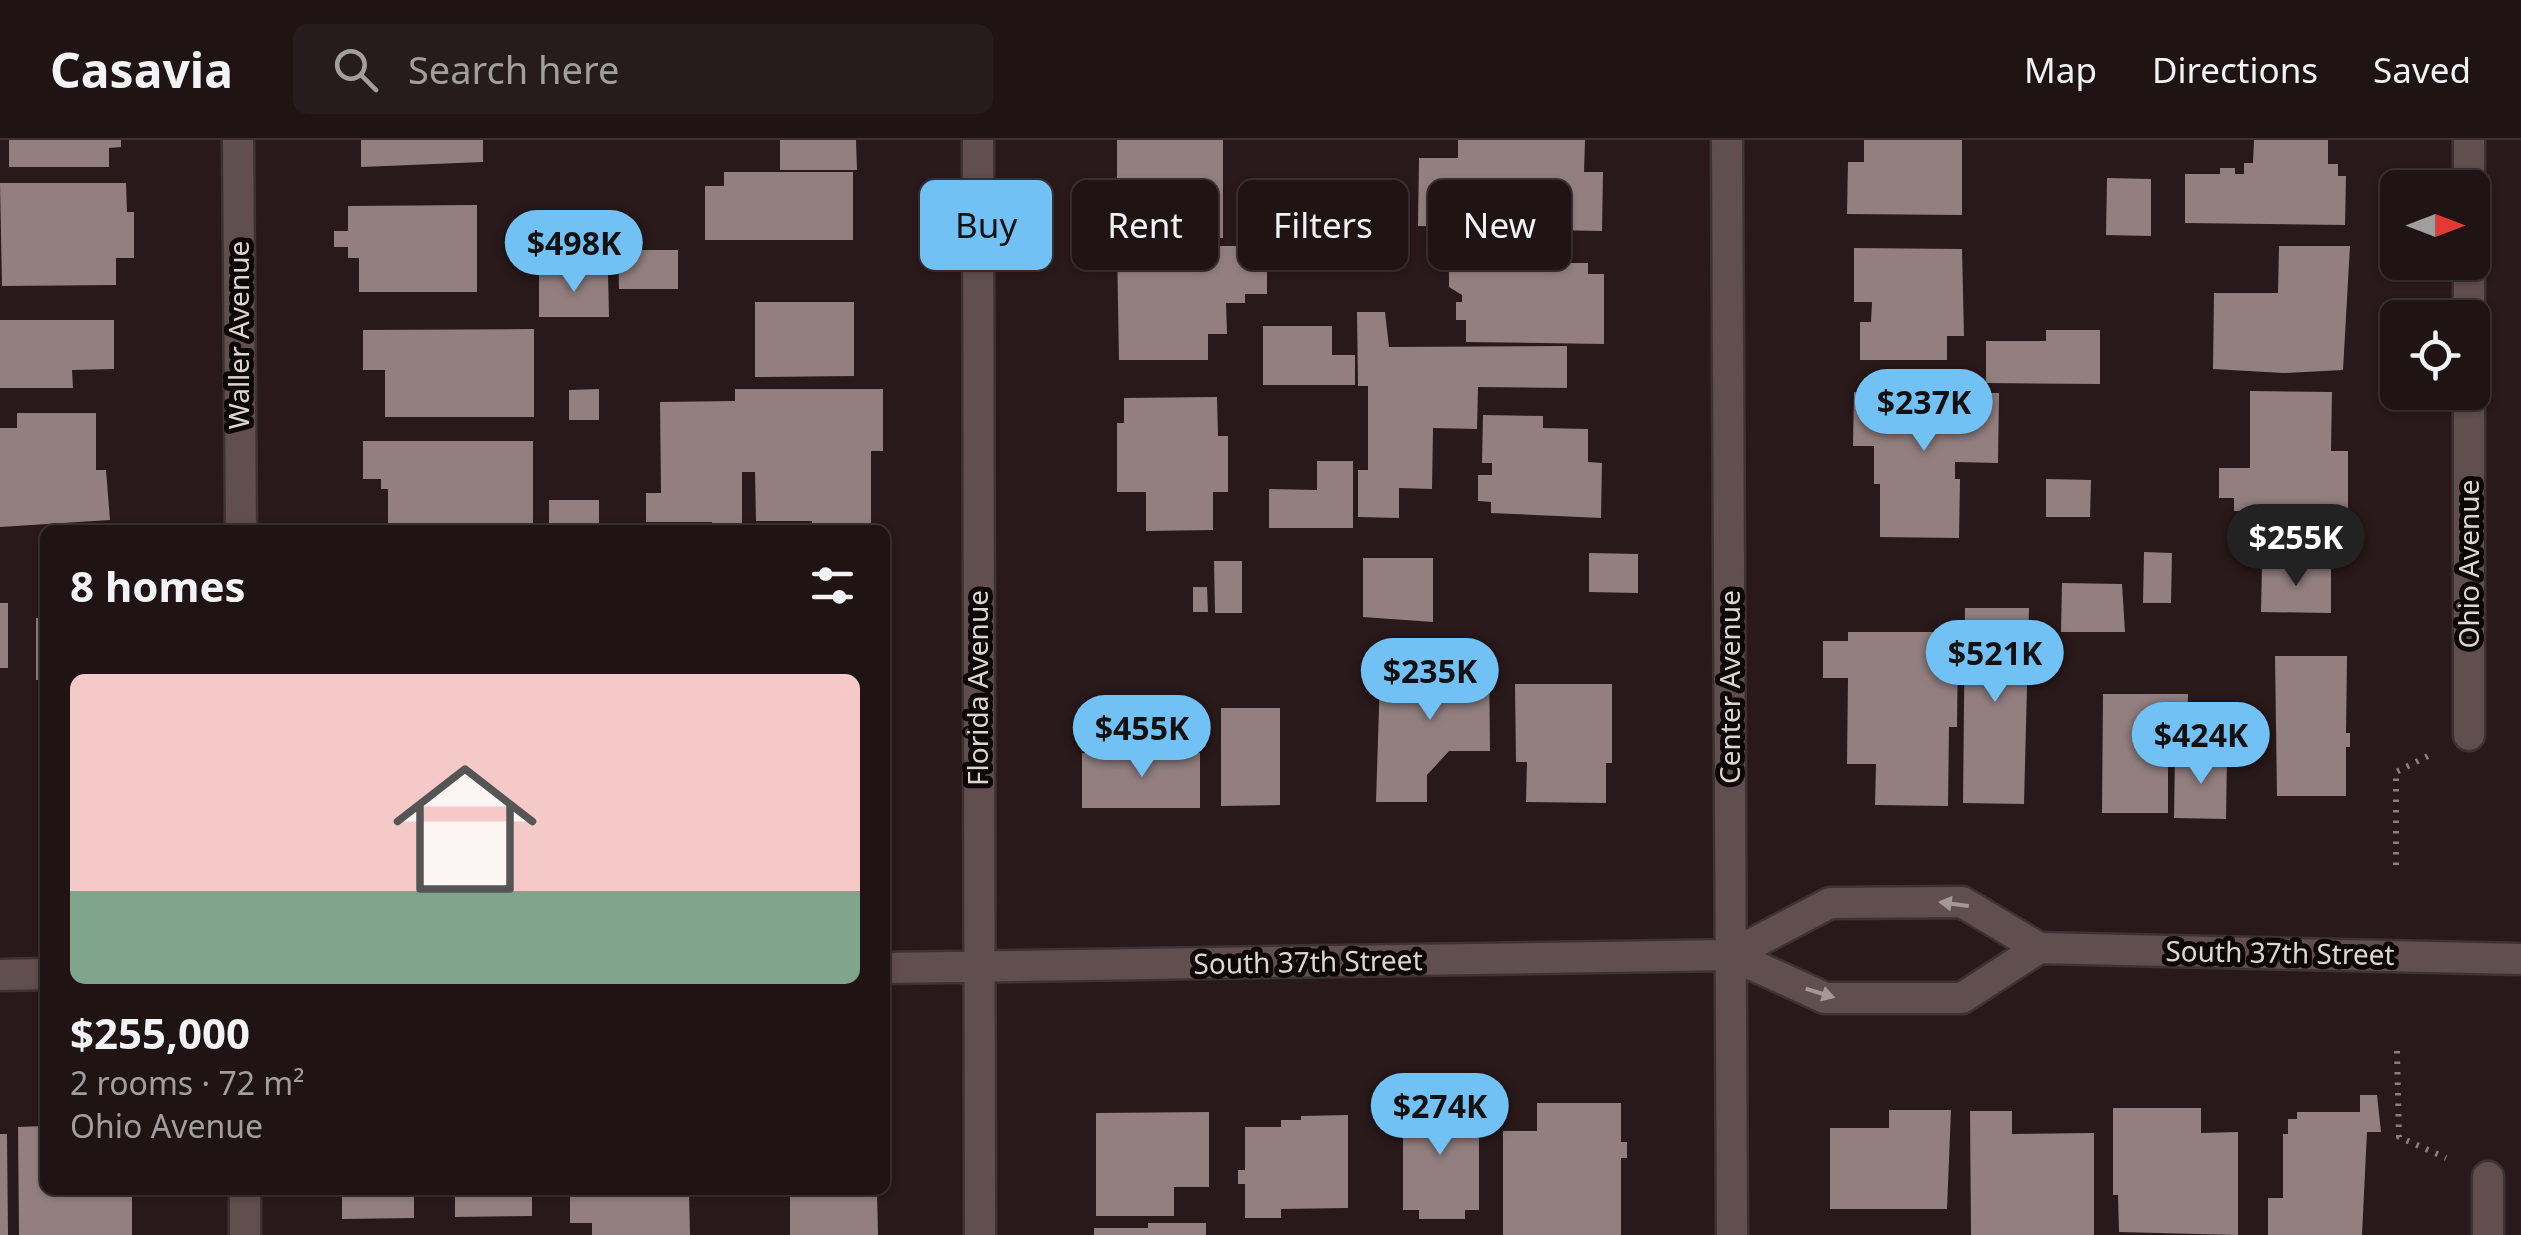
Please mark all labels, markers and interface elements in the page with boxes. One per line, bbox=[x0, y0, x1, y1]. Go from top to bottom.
search box bbox=[293, 24, 993, 114]
text: Casavia bbox=[50, 37, 233, 102]
icon: search bbox=[328, 42, 383, 97]
text: Search here bbox=[408, 43, 619, 95]
text: Map bbox=[2024, 46, 2097, 93]
text: Directions bbox=[2152, 46, 2318, 93]
text: Saved bbox=[2373, 46, 2471, 93]
north arrow bbox=[2380, 170, 2490, 280]
map controls bbox=[2380, 170, 2490, 410]
chip: Buy bbox=[920, 180, 1052, 270]
chip: Rent bbox=[1072, 180, 1218, 270]
chip: Filters bbox=[1238, 180, 1408, 270]
chip: New bbox=[1428, 180, 1571, 270]
pin: $498K bbox=[504, 210, 644, 295]
text: $498K bbox=[527, 221, 621, 264]
street label: Waller Avenue bbox=[219, 241, 257, 429]
button: locate bbox=[2380, 300, 2490, 410]
pin: $237K bbox=[1854, 369, 1994, 454]
text: $237K bbox=[1877, 380, 1971, 423]
street label: Ohio Avenue bbox=[2449, 480, 2487, 648]
pin: $255K bbox=[2226, 504, 2366, 589]
text: $255K bbox=[2249, 515, 2343, 558]
text: 8 homes bbox=[70, 557, 246, 614]
icon: filters bbox=[805, 558, 860, 613]
street label: Florida Avenue bbox=[958, 590, 996, 786]
street label: Center Avenue bbox=[1710, 590, 1748, 784]
pin: $521K bbox=[1925, 620, 2065, 705]
text: $521K bbox=[1948, 631, 2042, 674]
pin: $235K bbox=[1360, 638, 1500, 723]
text: $235K bbox=[1383, 649, 1477, 692]
pin: $455K bbox=[1072, 695, 1212, 780]
pin: $424K bbox=[2131, 702, 2271, 787]
text: $455K bbox=[1095, 706, 1189, 749]
text: $424K bbox=[2154, 713, 2248, 756]
icon: home bbox=[375, 739, 555, 919]
one-way arrow bbox=[1937, 896, 1969, 912]
street label: South 37th Street bbox=[2165, 931, 2395, 973]
street label: South 37th Street bbox=[1193, 940, 1423, 982]
one-way arrow bbox=[1806, 986, 1836, 1001]
text: $255,000 bbox=[70, 1004, 250, 1061]
text: 2 rooms · 72 m² bbox=[70, 1061, 304, 1104]
pin: $274K bbox=[1370, 1073, 1510, 1158]
text: $274K bbox=[1393, 1084, 1487, 1127]
text: Ohio Avenue bbox=[70, 1104, 263, 1147]

